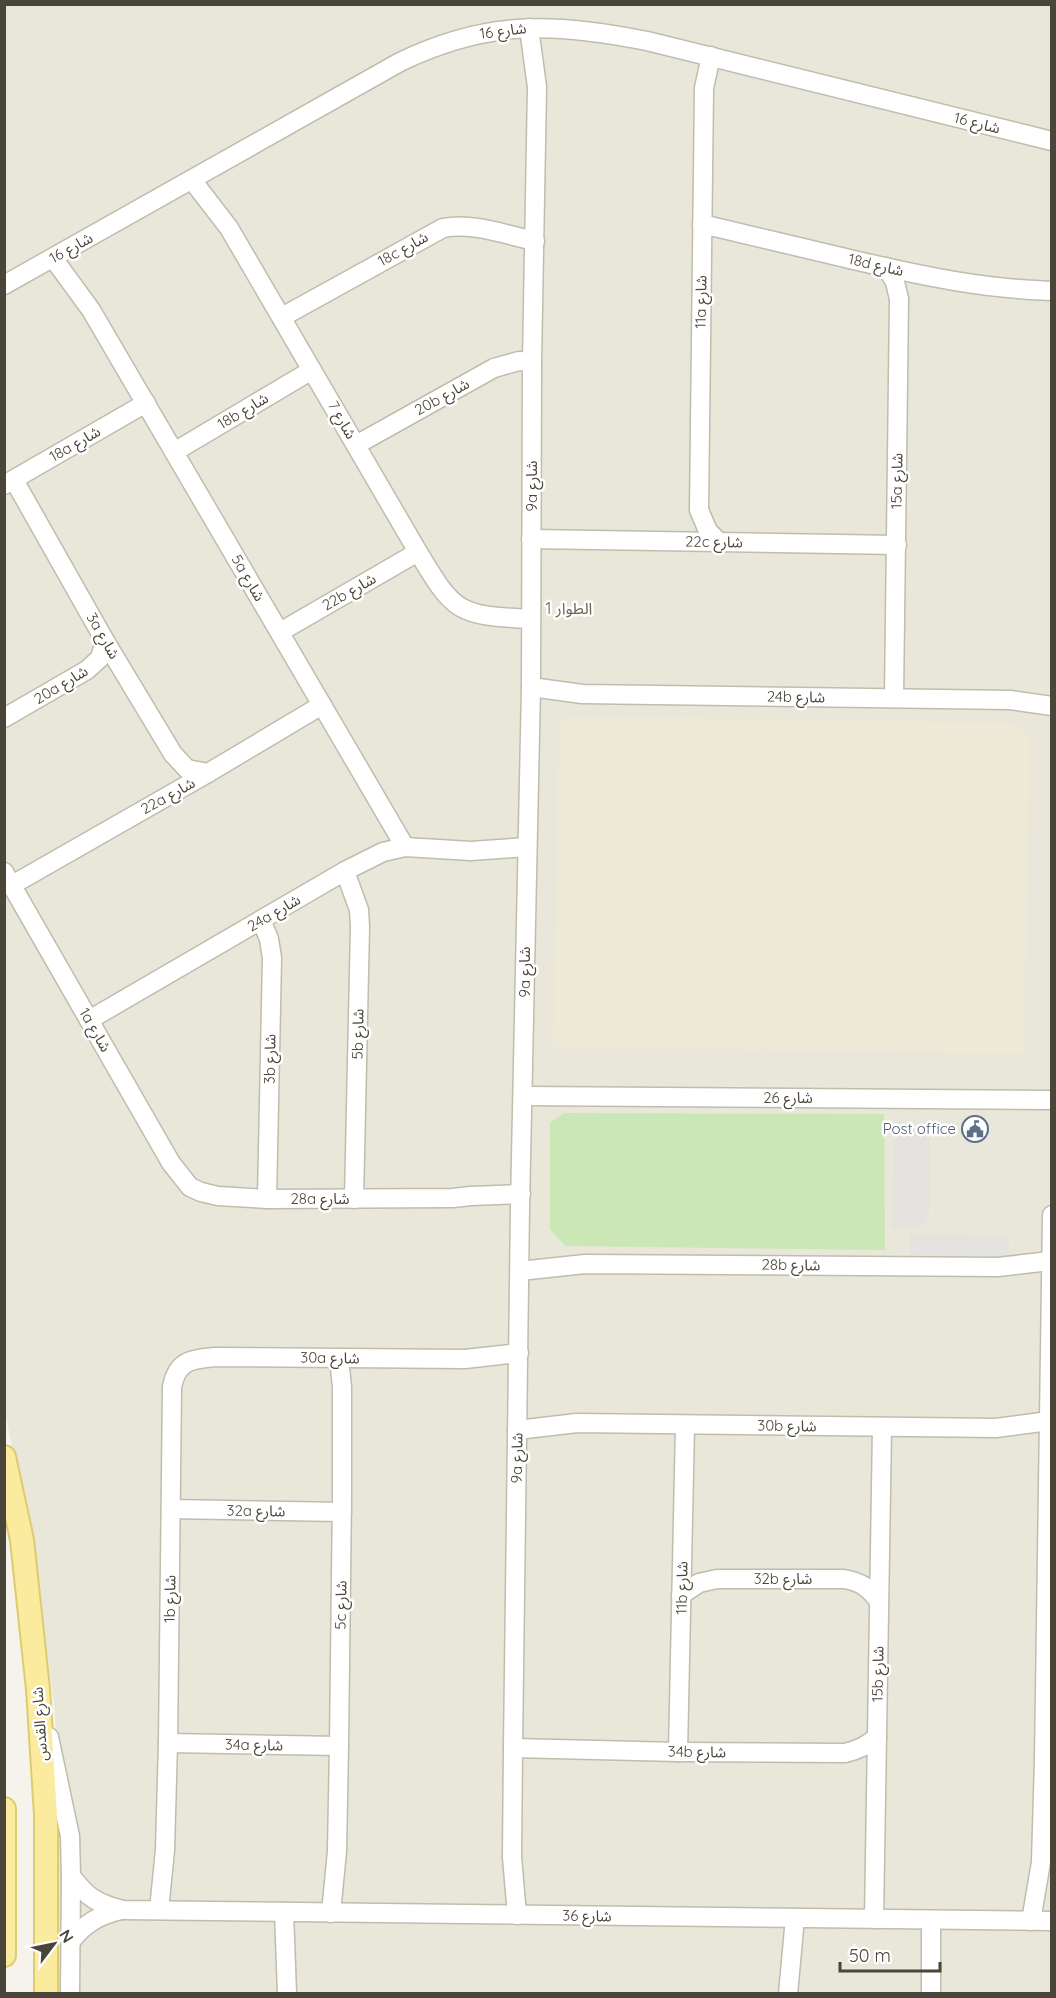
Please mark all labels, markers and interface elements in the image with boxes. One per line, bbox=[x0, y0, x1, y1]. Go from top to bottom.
street label: شارع 16 bbox=[478, 18, 528, 46]
street label: شارع 16 bbox=[951, 108, 1002, 140]
street label: 18c شارع bbox=[374, 227, 433, 273]
street label: شارع 16 bbox=[46, 228, 98, 270]
street label: 18d شارع bbox=[846, 249, 906, 283]
street label: 11a شارع bbox=[691, 275, 713, 329]
street label: 20b شارع bbox=[411, 374, 474, 422]
street label: 18b شارع bbox=[214, 388, 273, 436]
street label: شارع 7 bbox=[321, 397, 361, 444]
street label: 18a شارع bbox=[46, 421, 105, 468]
street label: 15a شارع bbox=[887, 453, 909, 509]
street label: 9a شارع bbox=[522, 460, 544, 511]
street label: 22c شارع bbox=[685, 531, 743, 555]
street label: 5a شارع bbox=[225, 551, 269, 606]
street label: 22b شارع bbox=[318, 568, 381, 617]
district label: الطوار 1 bbox=[546, 598, 592, 618]
street label: 3a شارع bbox=[80, 609, 124, 664]
street label: 20a شارع bbox=[30, 661, 93, 711]
street label: 24b شارع bbox=[767, 686, 826, 710]
street label: 22a شارع bbox=[137, 773, 200, 821]
street label: 24a شارع bbox=[244, 890, 305, 938]
street label: 9a شارع bbox=[515, 946, 537, 997]
street label: 1a شارع bbox=[73, 1004, 116, 1057]
street label: 5b شارع bbox=[348, 1008, 370, 1060]
street label: 3b شارع bbox=[260, 1033, 282, 1084]
street label: شارع 26 bbox=[763, 1088, 813, 1110]
public building icon: Post office bbox=[960, 1114, 990, 1144]
place label: Post office bbox=[883, 1119, 956, 1138]
street label: 28a شارع bbox=[291, 1189, 350, 1211]
street label: 28b شارع bbox=[761, 1254, 821, 1278]
street label: 30a شارع bbox=[300, 1347, 360, 1371]
street label: 30b شارع bbox=[757, 1415, 817, 1439]
street label: 9a شارع bbox=[507, 1432, 529, 1484]
street label: 32a شارع bbox=[226, 1500, 286, 1524]
street label: 11b شارع bbox=[672, 1561, 694, 1615]
street label: 32b شارع bbox=[754, 1569, 813, 1591]
street label: 1b شارع bbox=[160, 1575, 182, 1623]
street label: 5c شارع bbox=[331, 1580, 353, 1630]
street label: 15b شارع bbox=[868, 1646, 890, 1702]
street label: شارع القدس bbox=[27, 1686, 55, 1762]
street label: 34a شارع bbox=[225, 1734, 283, 1758]
street label: 34b شارع bbox=[668, 1741, 726, 1765]
street label: شارع 36 bbox=[562, 1906, 612, 1928]
north arrow bbox=[24, 1914, 84, 1974]
text: N bbox=[55, 1926, 78, 1946]
scale bar bbox=[840, 1935, 940, 1973]
text: 50 m bbox=[849, 1944, 891, 1967]

